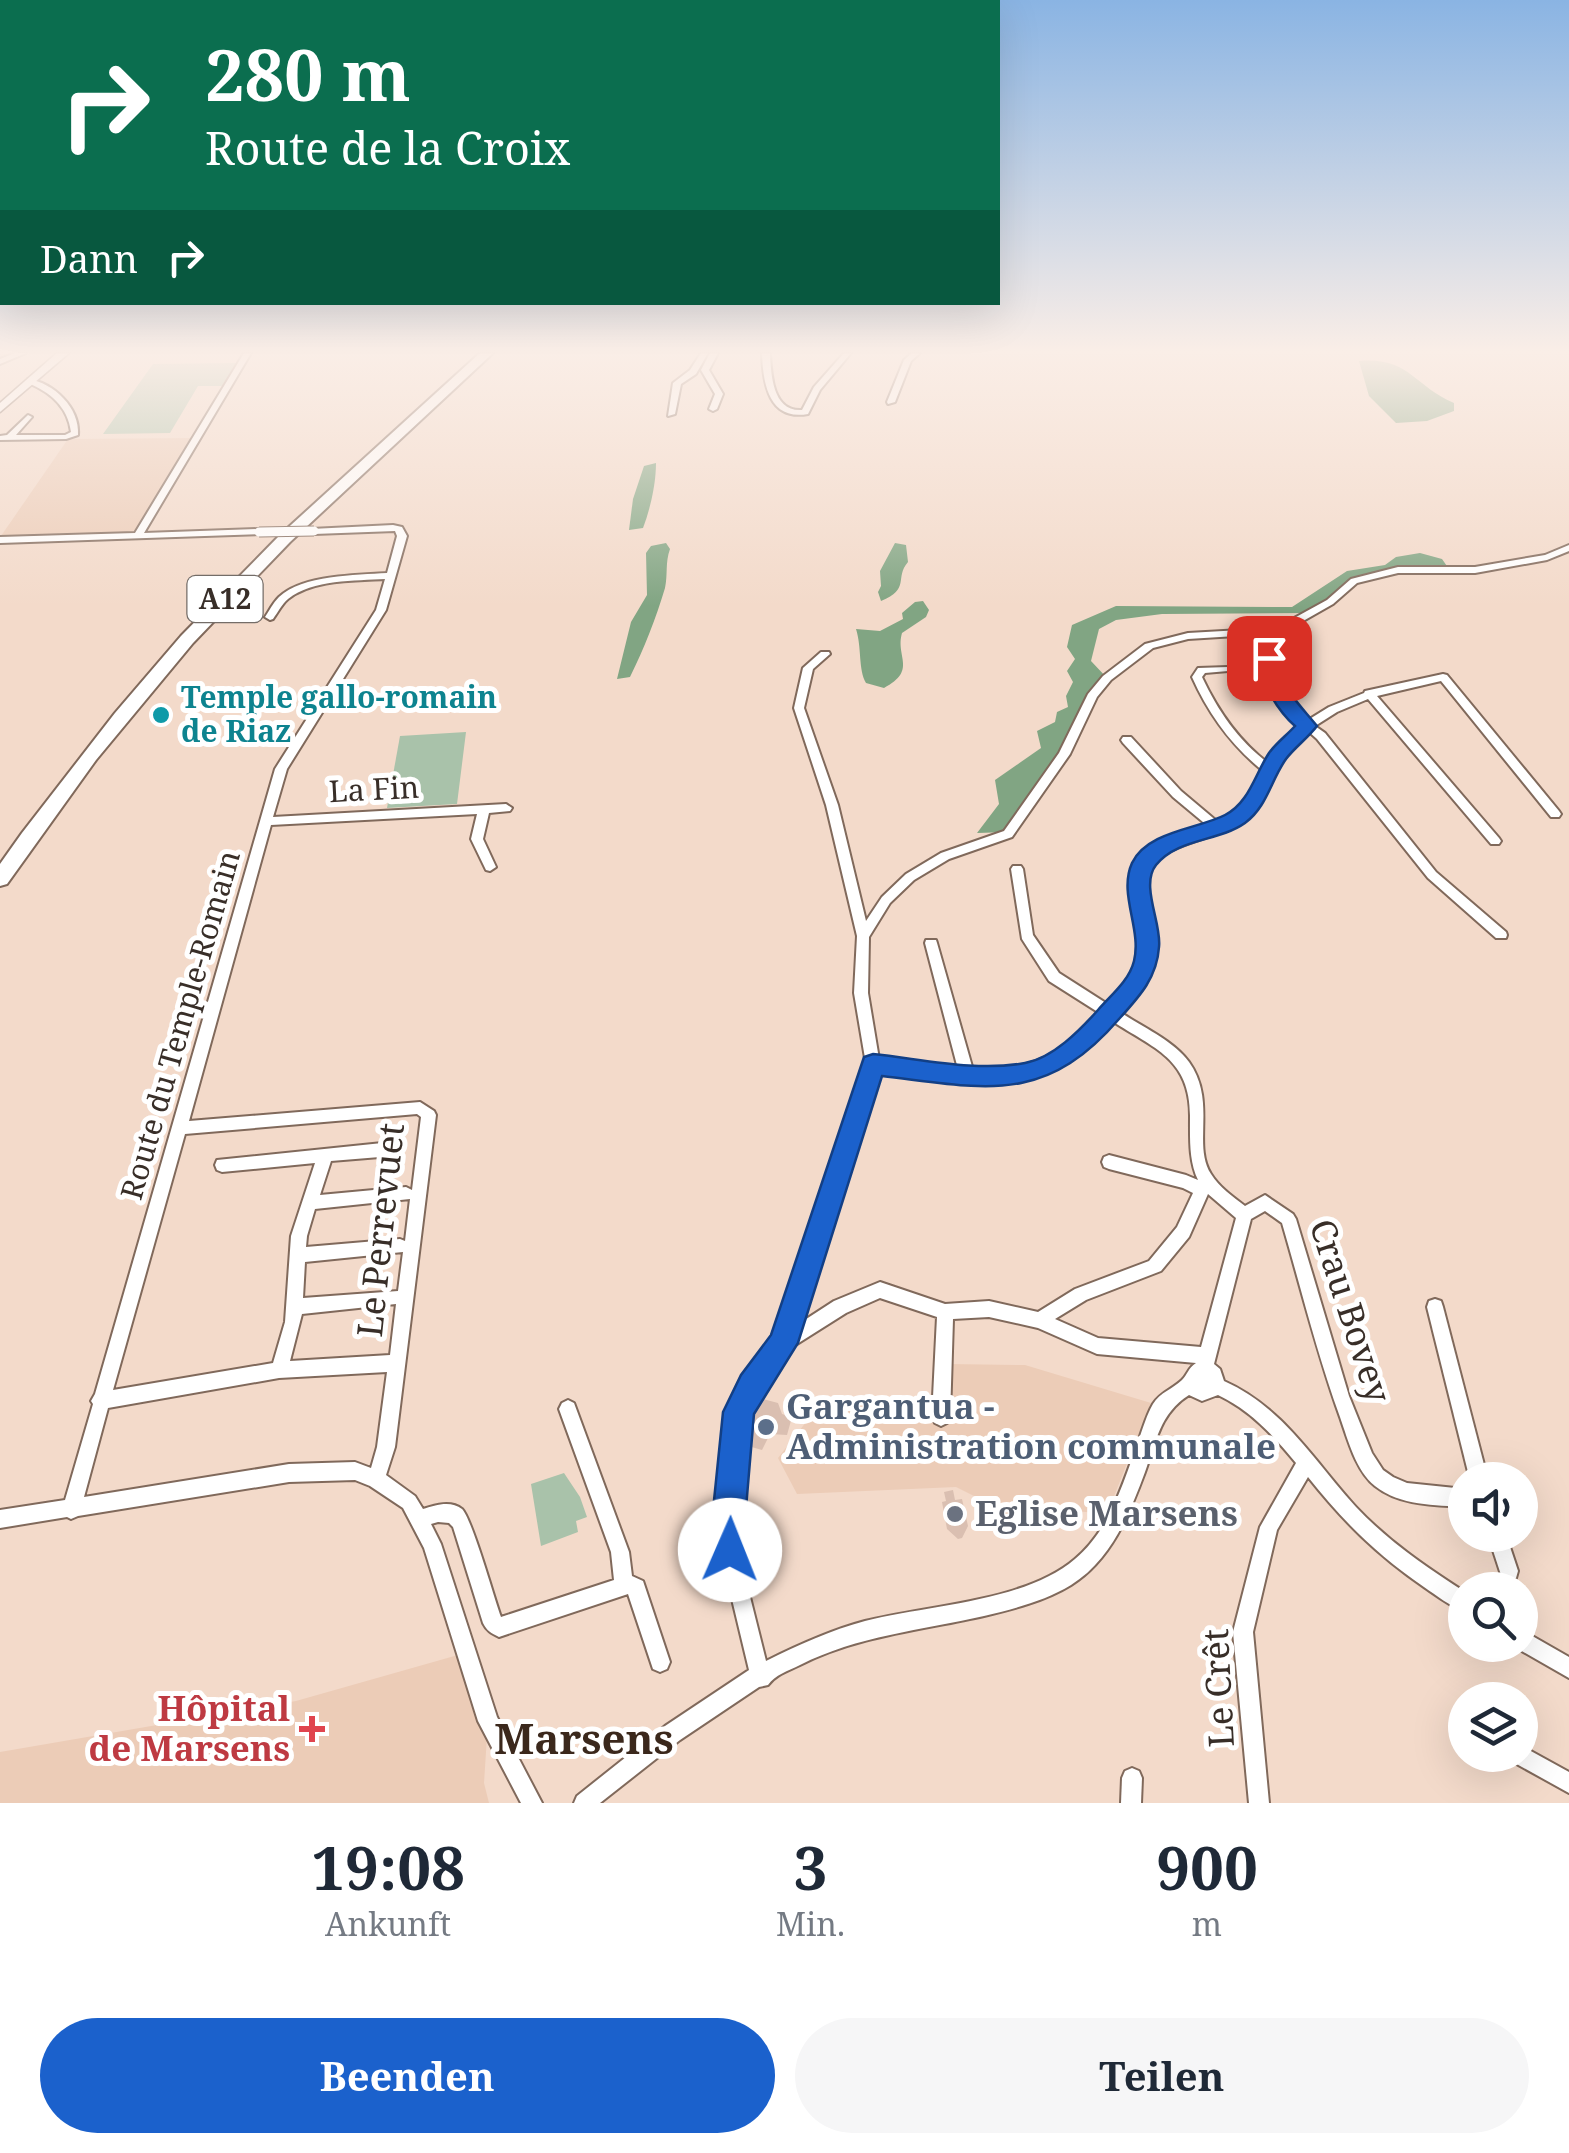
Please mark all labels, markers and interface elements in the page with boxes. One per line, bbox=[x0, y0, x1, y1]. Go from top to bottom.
text: 280 m bbox=[205, 26, 411, 122]
icon: right bbox=[40, 40, 170, 170]
text: Route de la Croix bbox=[205, 117, 570, 178]
icon: right bbox=[158, 230, 213, 285]
text: Dann bbox=[40, 232, 138, 284]
road number: A12 bbox=[188, 576, 262, 622]
pin bbox=[1227, 616, 1312, 701]
icon: arrive bbox=[1242, 631, 1297, 686]
place label: Temple gallo-romain de Riaz bbox=[181, 676, 497, 751]
marker: Temple gallo-romain de Riaz bbox=[150, 704, 172, 726]
street label: La Fin bbox=[328, 766, 420, 811]
street label: Route du Temple-Romain bbox=[110, 845, 249, 1204]
street label: Le Perrevuet bbox=[345, 1121, 414, 1339]
street label: Crau Bovey bbox=[1300, 1213, 1403, 1408]
place label: Gargantua - Administration communale bbox=[786, 1382, 1276, 1469]
marker: Gargantua - Administration communale bbox=[755, 1416, 777, 1438]
map controls bbox=[1448, 1462, 1538, 1772]
button: sound bbox=[1448, 1462, 1538, 1552]
place label: Eglise Marsens bbox=[975, 1489, 1238, 1536]
position arrow bbox=[678, 1498, 782, 1602]
marker: Eglise Marsens bbox=[944, 1503, 966, 1525]
button: search bbox=[1448, 1572, 1538, 1662]
street label: Le Crêt bbox=[1191, 1628, 1244, 1749]
button: layers bbox=[1448, 1682, 1538, 1772]
place label: Hôpital de Marsens bbox=[89, 1684, 290, 1771]
district label: Marsens bbox=[494, 1709, 674, 1766]
marker: Hôpital de Marsens bbox=[299, 1716, 325, 1742]
text: 19:08 bbox=[311, 1826, 465, 1908]
text: 3 bbox=[794, 1826, 828, 1908]
text: 900 bbox=[1156, 1826, 1258, 1908]
text: Ankunft bbox=[325, 1902, 451, 1945]
text: Min. bbox=[776, 1902, 845, 1945]
text: m bbox=[1192, 1902, 1222, 1945]
button: Beenden bbox=[40, 2018, 775, 2133]
button: Teilen bbox=[795, 2018, 1529, 2133]

